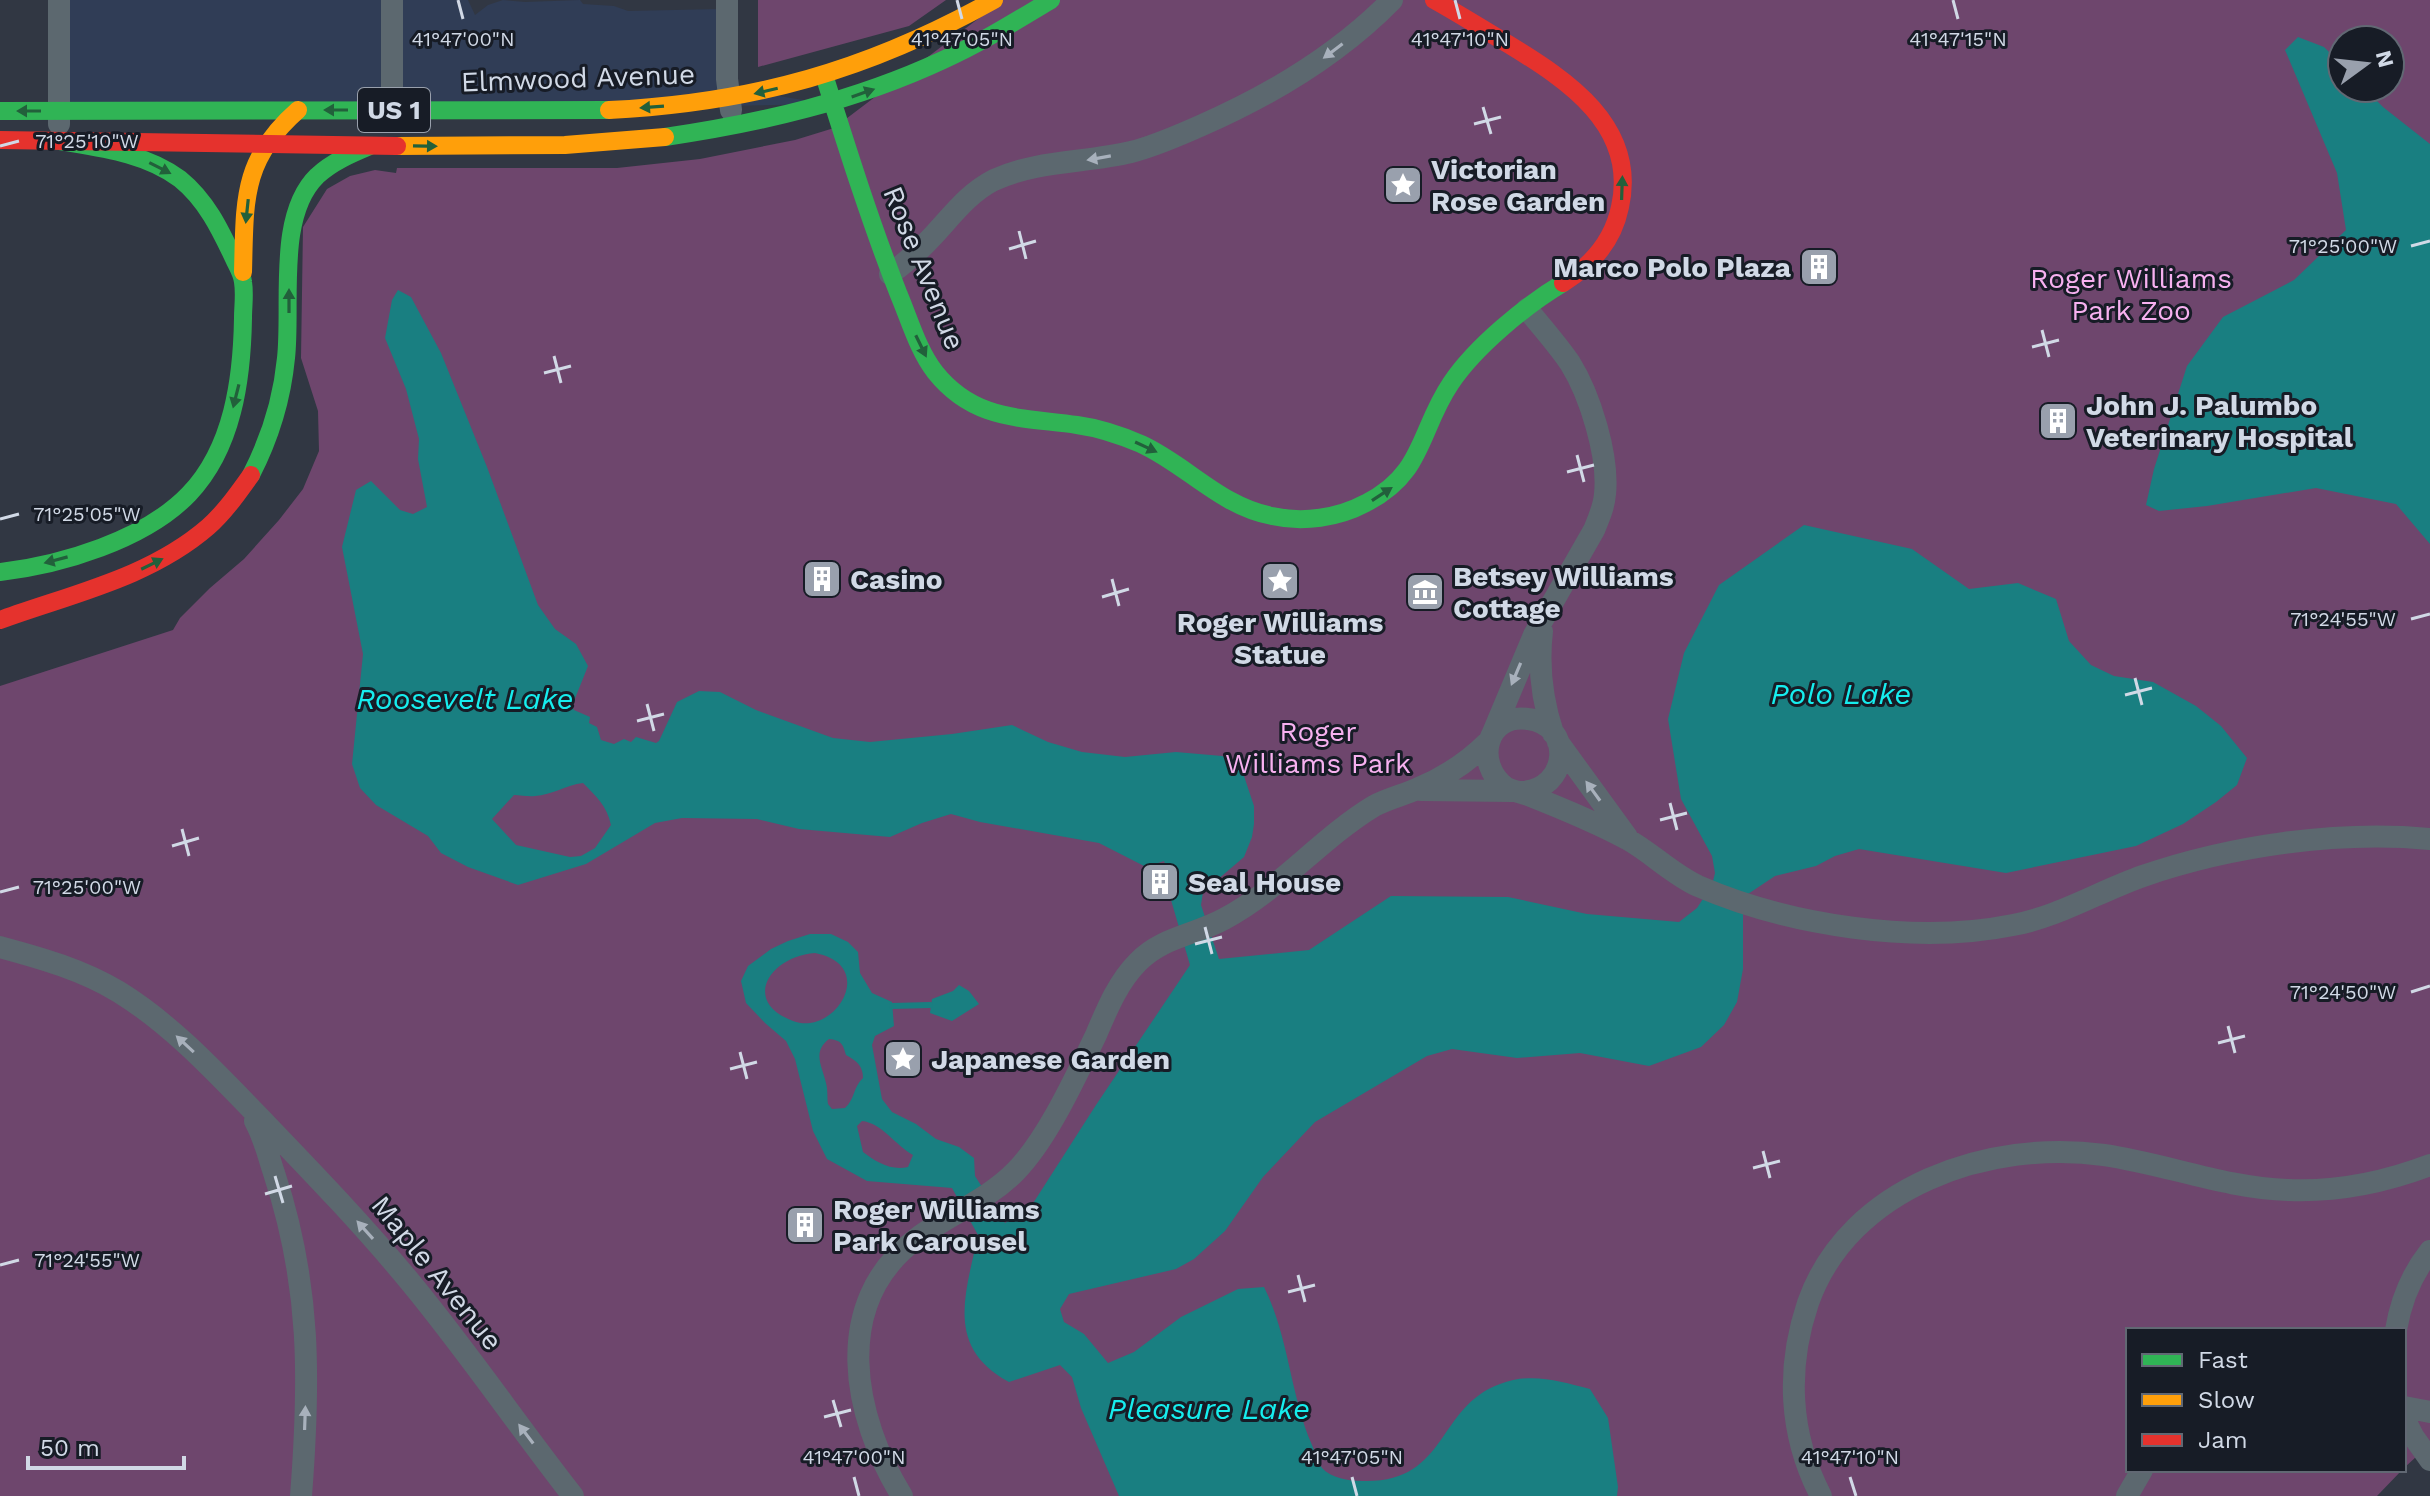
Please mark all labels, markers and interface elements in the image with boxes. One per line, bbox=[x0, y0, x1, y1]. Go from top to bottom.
north arrow bbox=[2326, 24, 2406, 104]
text: 41°47'00"N bbox=[411, 27, 515, 51]
text: 41°47'05"N bbox=[911, 27, 1013, 51]
text: 41°47'10"N bbox=[1411, 27, 1509, 51]
text: 41°47'15"N bbox=[1909, 27, 2007, 51]
one-way arrow bbox=[1322, 43, 1344, 59]
text: N bbox=[2371, 48, 2399, 70]
street label: Elmwood Avenue bbox=[460, 57, 696, 99]
one-way arrow bbox=[754, 85, 779, 98]
one-way arrow bbox=[851, 86, 875, 99]
road number: US 1 bbox=[358, 88, 430, 132]
one-way arrow bbox=[639, 101, 664, 114]
one-way arrow bbox=[323, 104, 348, 116]
one-way arrow bbox=[16, 105, 41, 117]
text: 71°25'10"W bbox=[35, 129, 139, 153]
one-way arrow bbox=[413, 140, 438, 152]
one-way arrow bbox=[1086, 153, 1111, 165]
place label: Victorian Rose Garden bbox=[1431, 153, 1605, 218]
one-way arrow bbox=[149, 162, 172, 175]
place icon: Victorian Rose Garden bbox=[1382, 164, 1424, 206]
one-way arrow bbox=[1616, 175, 1629, 200]
street label: Rose Avenue bbox=[876, 181, 972, 355]
one-way arrow bbox=[240, 198, 253, 223]
text: 71°25'00"W bbox=[2289, 234, 2397, 258]
building icon: Marco Polo Plaza bbox=[1798, 246, 1840, 288]
place label: Marco Polo Plaza bbox=[1553, 251, 1792, 284]
park label: Roger Williams Park Zoo bbox=[2030, 262, 2232, 327]
one-way arrow bbox=[283, 288, 296, 313]
one-way arrow bbox=[914, 334, 928, 358]
one-way arrow bbox=[229, 384, 241, 409]
place label: John J. Palumbo Veterinary Hospital bbox=[2086, 389, 2354, 454]
building icon: John J. Palumbo Veterinary Hospital bbox=[2037, 400, 2079, 442]
one-way arrow bbox=[1134, 440, 1158, 454]
one-way arrow bbox=[1371, 487, 1393, 502]
text: 71°25'05"W bbox=[33, 502, 141, 526]
one-way arrow bbox=[43, 555, 68, 567]
one-way arrow bbox=[140, 557, 163, 571]
building icon: Casino bbox=[801, 558, 843, 600]
place icon: Roger Williams Statue bbox=[1259, 560, 1301, 602]
place label: Betsey Williams Cottage bbox=[1453, 560, 1674, 625]
place label: Casino bbox=[850, 563, 943, 596]
museum icon: Betsey Williams Cottage bbox=[1404, 571, 1446, 613]
place label: Roger Williams Statue bbox=[1177, 606, 1383, 671]
text: 71°24'55"W bbox=[2290, 607, 2396, 631]
one-way arrow bbox=[1510, 662, 1523, 686]
water label: Polo Lake bbox=[1771, 676, 1911, 711]
water label: Roosevelt Lake bbox=[356, 681, 574, 716]
park label: Roger Williams Park bbox=[1225, 715, 1411, 780]
one-way arrow bbox=[1586, 781, 1602, 801]
building icon: Seal House bbox=[1139, 861, 1181, 903]
place label: Seal House bbox=[1188, 866, 1341, 899]
text: 71°25'00"W bbox=[33, 875, 141, 899]
text: 71°24'50"W bbox=[2290, 980, 2396, 1004]
one-way arrow bbox=[176, 1036, 195, 1054]
place icon: Japanese Garden bbox=[882, 1038, 924, 1080]
place label: Japanese Garden bbox=[931, 1043, 1170, 1076]
street label: Maple Avenue bbox=[365, 1189, 509, 1357]
place label: Roger Williams Park Carousel bbox=[833, 1193, 1040, 1258]
building icon: Roger Williams Park Carousel bbox=[784, 1204, 826, 1246]
one-way arrow bbox=[357, 1220, 374, 1240]
text: 71°24'55"W bbox=[34, 1248, 140, 1272]
legend bbox=[2126, 1328, 2406, 1472]
text: Fast bbox=[2198, 1346, 2248, 1374]
text: Slow bbox=[2198, 1386, 2255, 1414]
water label: Pleasure Lake bbox=[1108, 1391, 1310, 1426]
one-way arrow bbox=[299, 1405, 312, 1430]
scale bar bbox=[28, 1420, 184, 1470]
one-way arrow bbox=[518, 1424, 534, 1444]
text: Jam bbox=[2198, 1426, 2248, 1454]
text: 50 m bbox=[40, 1434, 100, 1462]
text: 41°47'00"N bbox=[802, 1445, 906, 1469]
text: 41°47'05"N bbox=[1301, 1445, 1403, 1469]
text: 41°47'10"N bbox=[1801, 1445, 1899, 1469]

